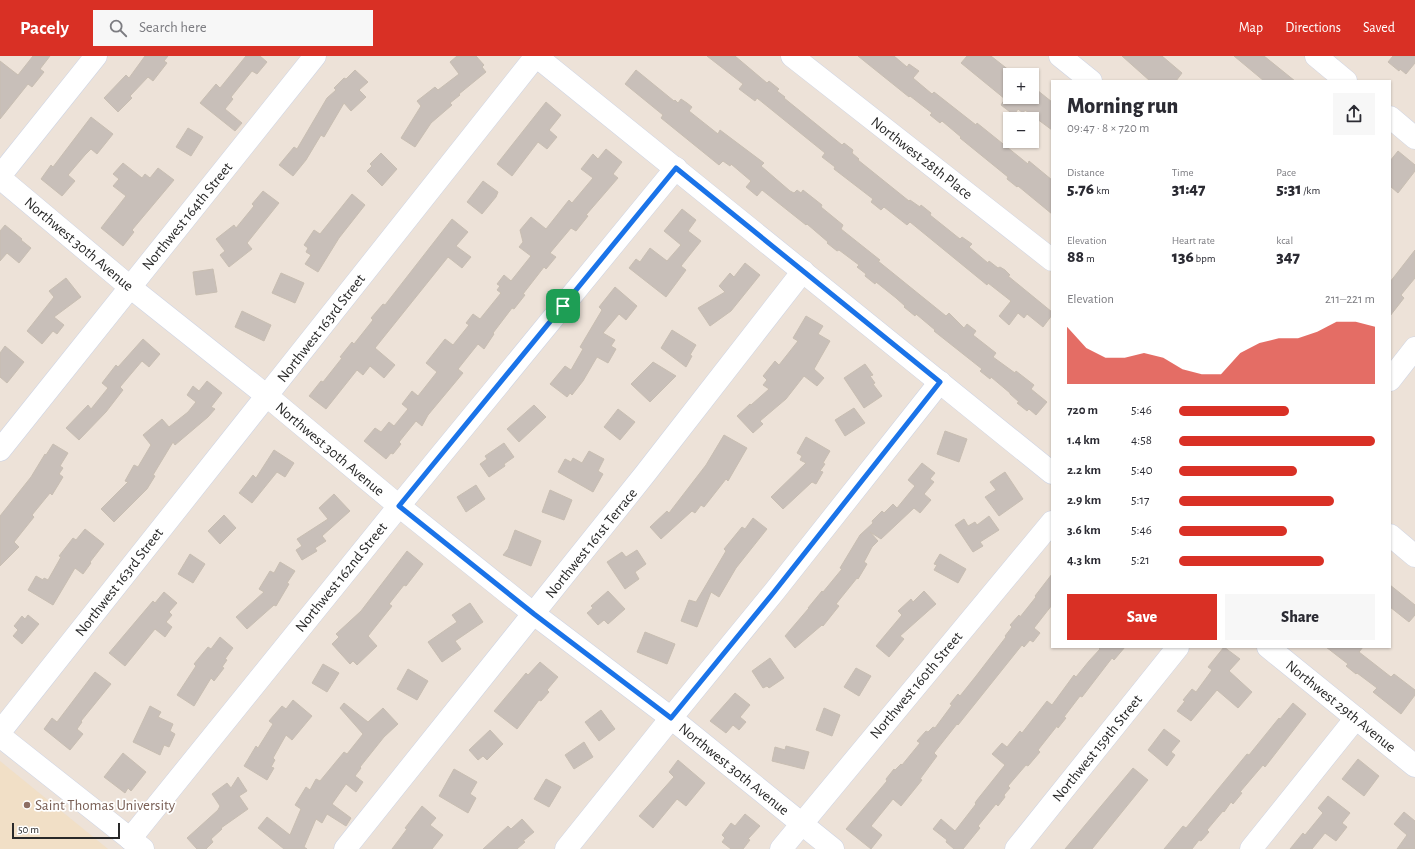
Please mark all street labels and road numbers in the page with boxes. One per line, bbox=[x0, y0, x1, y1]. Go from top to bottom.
street label: Northwest 28th Place bbox=[868, 114, 975, 203]
street label: Northwest 164th Street bbox=[139, 159, 235, 273]
street label: Northwest 30th Avenue bbox=[21, 195, 136, 294]
street label: Northwest 163rd Street bbox=[275, 271, 368, 385]
street label: Northwest 30th Avenue bbox=[272, 400, 387, 499]
street label: Northwest 161st Terrace bbox=[543, 485, 640, 601]
street label: Northwest 162nd Street bbox=[293, 519, 390, 635]
street label: Northwest 163rd Street bbox=[73, 525, 166, 639]
street label: Northwest 160th Street bbox=[867, 629, 965, 742]
street label: Northwest 29th Avenue bbox=[1283, 658, 1399, 755]
street label: Northwest 159th Street bbox=[1050, 692, 1145, 805]
street label: Northwest 30th Avenue bbox=[676, 721, 792, 818]

